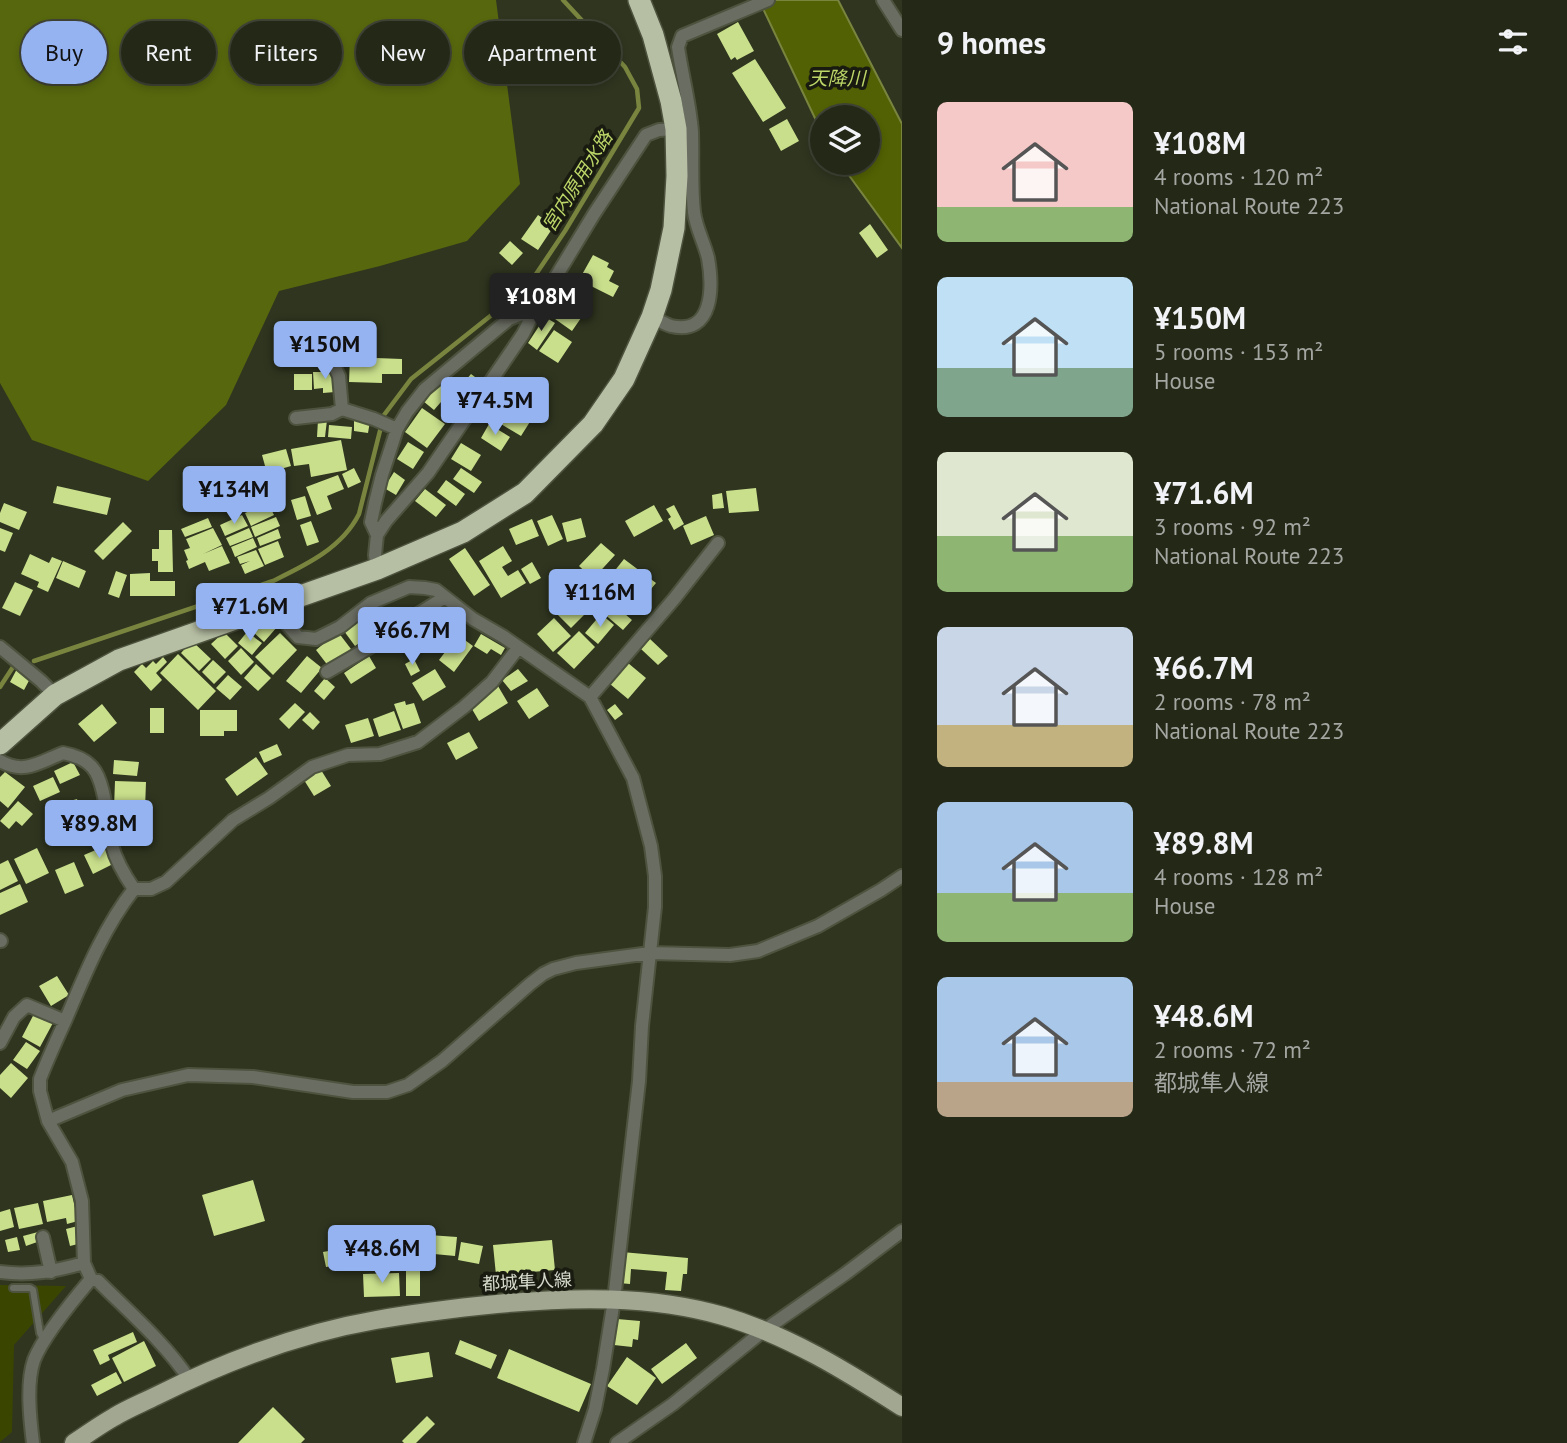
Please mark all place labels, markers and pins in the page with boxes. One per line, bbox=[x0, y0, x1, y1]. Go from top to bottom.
pin: ¥108M bbox=[492, 274, 590, 333]
pin: ¥150M bbox=[276, 322, 374, 381]
pin: ¥74.5M bbox=[438, 378, 552, 437]
pin: ¥134M bbox=[185, 466, 283, 526]
pin: ¥116M bbox=[551, 570, 649, 629]
pin: ¥71.6M bbox=[193, 584, 307, 643]
pin: ¥66.7M bbox=[355, 608, 469, 667]
pin: ¥89.8M bbox=[42, 800, 156, 860]
pin: ¥48.6M bbox=[325, 1226, 439, 1285]

